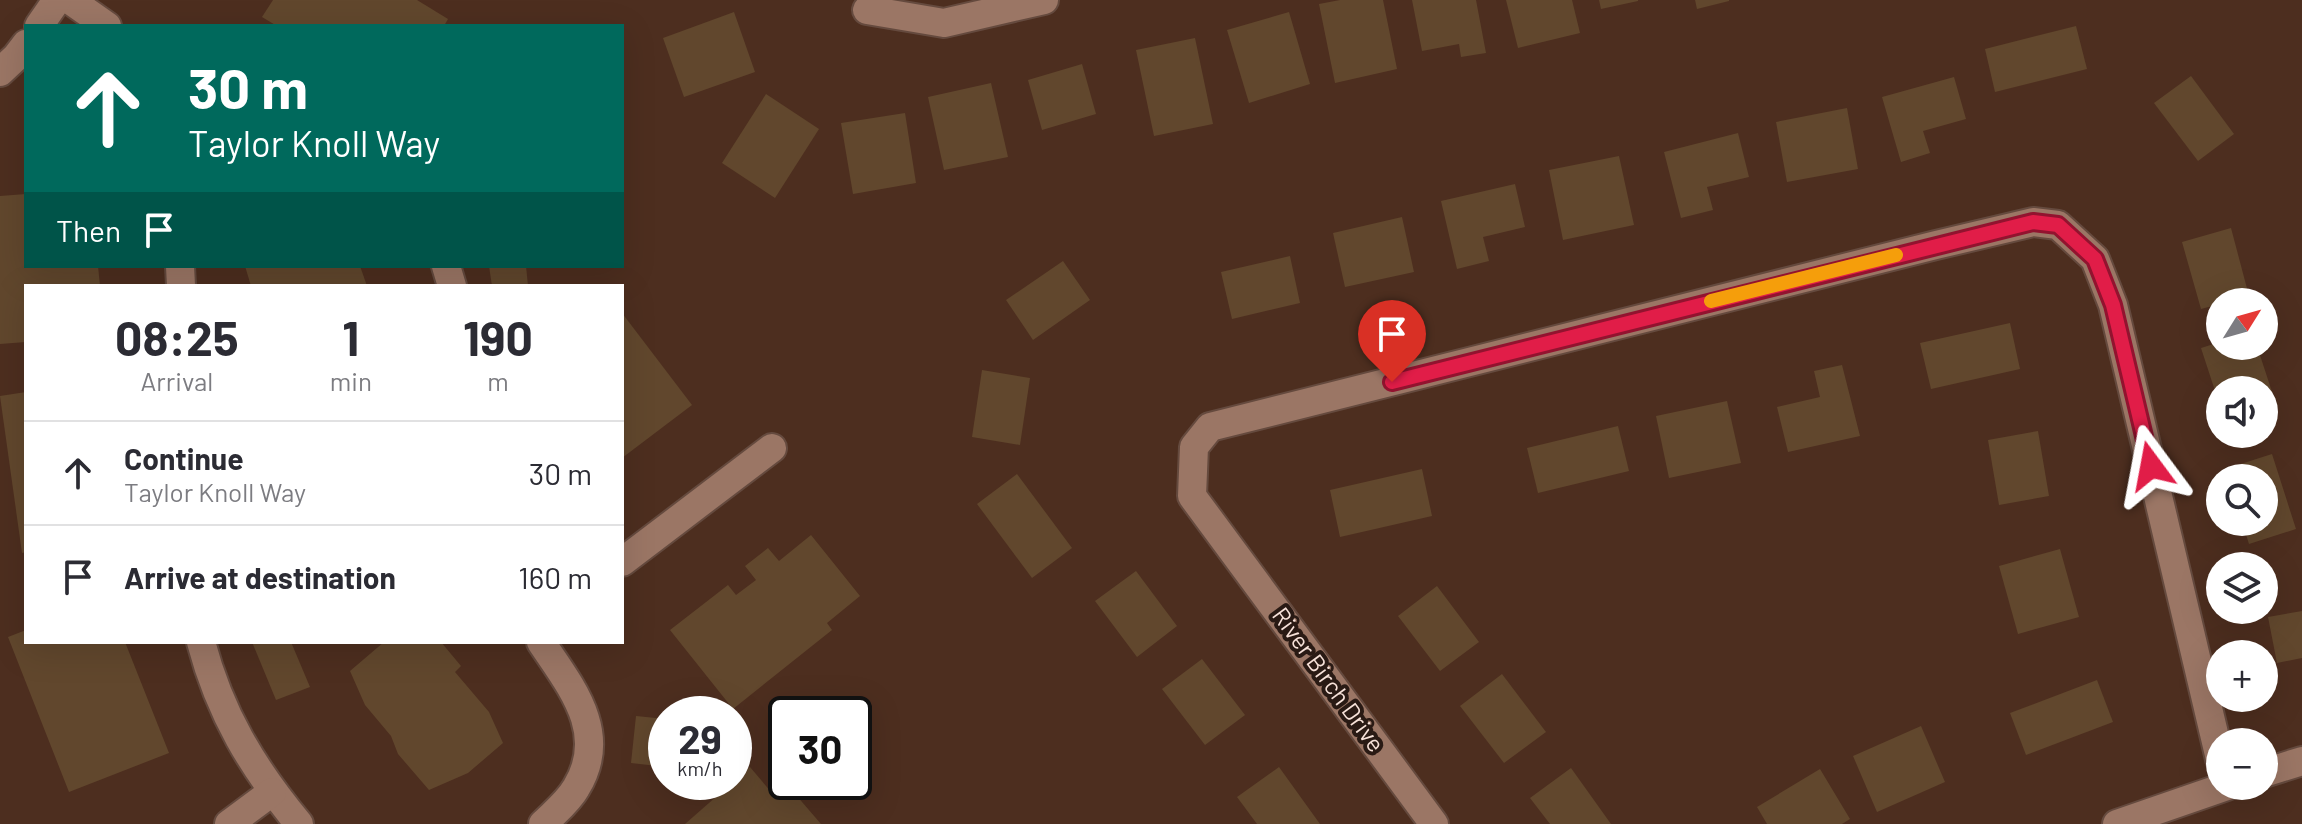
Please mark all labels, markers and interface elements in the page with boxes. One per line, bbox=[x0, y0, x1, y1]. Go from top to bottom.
text: 30 m bbox=[188, 53, 308, 120]
icon: ahead bbox=[56, 56, 160, 160]
text: Taylor Knoll Way bbox=[188, 121, 440, 164]
icon: arrive bbox=[137, 208, 181, 252]
text: Then bbox=[56, 212, 121, 248]
north arrow bbox=[2206, 288, 2278, 360]
map controls bbox=[2206, 288, 2278, 800]
pin bbox=[1358, 300, 1426, 382]
text: 08:25 bbox=[115, 308, 239, 366]
text: 1 bbox=[342, 308, 359, 366]
text: 190 bbox=[463, 308, 533, 366]
icon: arrive bbox=[1370, 312, 1414, 356]
text: Arrival bbox=[141, 365, 213, 396]
text: min bbox=[330, 365, 372, 396]
text: m bbox=[487, 365, 509, 396]
button: sound bbox=[2206, 376, 2278, 448]
position arrow bbox=[2109, 424, 2193, 508]
text: Continue bbox=[124, 440, 244, 476]
icon: ahead bbox=[56, 451, 100, 495]
text: 30 m bbox=[529, 455, 592, 491]
button: search bbox=[2206, 464, 2278, 536]
text: Taylor Knoll Way bbox=[124, 476, 306, 507]
button: layers bbox=[2206, 552, 2278, 624]
icon: arrive bbox=[56, 555, 100, 599]
text: Arrive at destination bbox=[124, 559, 396, 595]
text: 160 m bbox=[518, 559, 592, 595]
street label: River Birch Drive bbox=[1267, 601, 1391, 757]
button: + bbox=[2206, 640, 2278, 712]
speed limit sign: 30 bbox=[768, 696, 872, 800]
text: 29 bbox=[678, 714, 722, 762]
button: − bbox=[2206, 728, 2278, 800]
text: km/h bbox=[677, 756, 723, 780]

